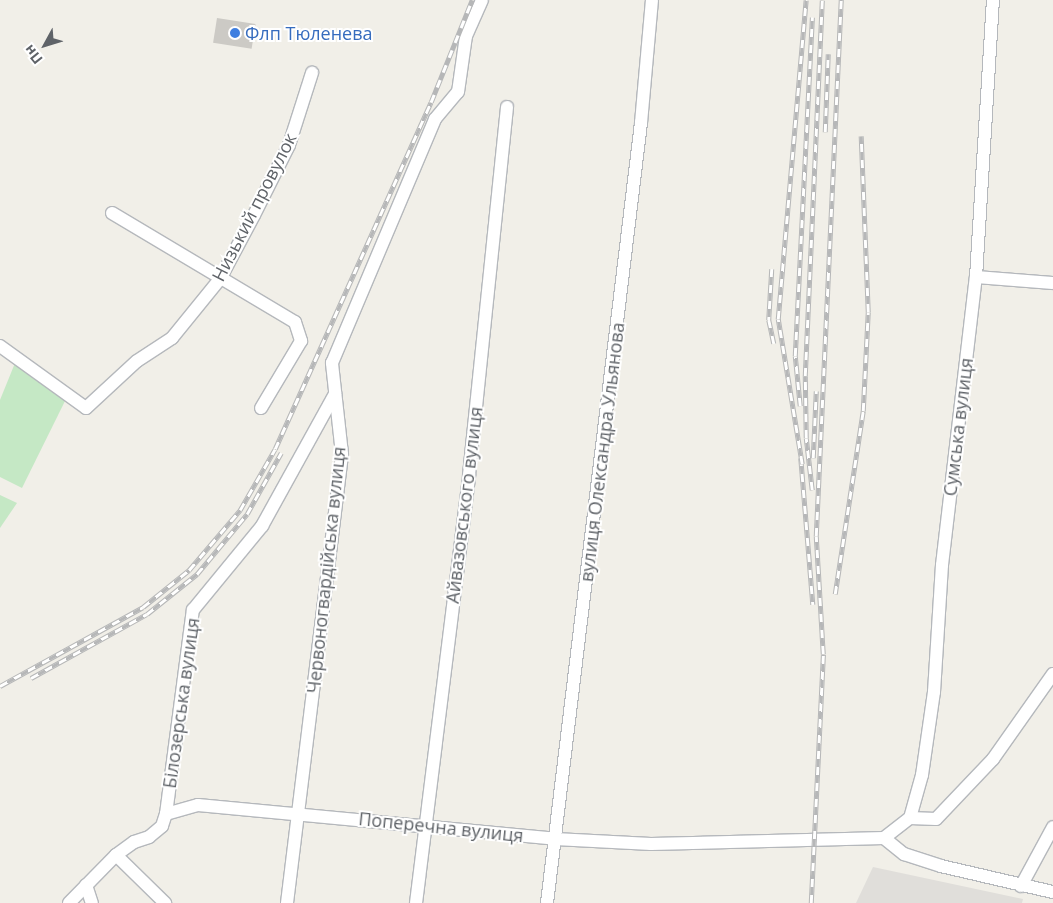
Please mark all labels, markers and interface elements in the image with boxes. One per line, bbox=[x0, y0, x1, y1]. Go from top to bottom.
north arrow bbox=[20, 20, 70, 70]
place label: Флп Тюленева bbox=[245, 22, 373, 44]
marker: Флп Тюленева bbox=[229, 27, 241, 39]
text: Пн bbox=[19, 41, 47, 68]
street label: Низький провулок bbox=[207, 129, 301, 285]
street label: вулиця Олександра Ульянова bbox=[575, 321, 629, 583]
street label: Сумська вулиця bbox=[939, 357, 977, 497]
street label: Айвазовського вулиця bbox=[441, 405, 487, 605]
street label: Червоногвардійська вулиця bbox=[302, 446, 350, 694]
street label: Білозерська вулиця bbox=[158, 616, 204, 790]
street label: Поперечна вулиця bbox=[358, 808, 524, 846]

